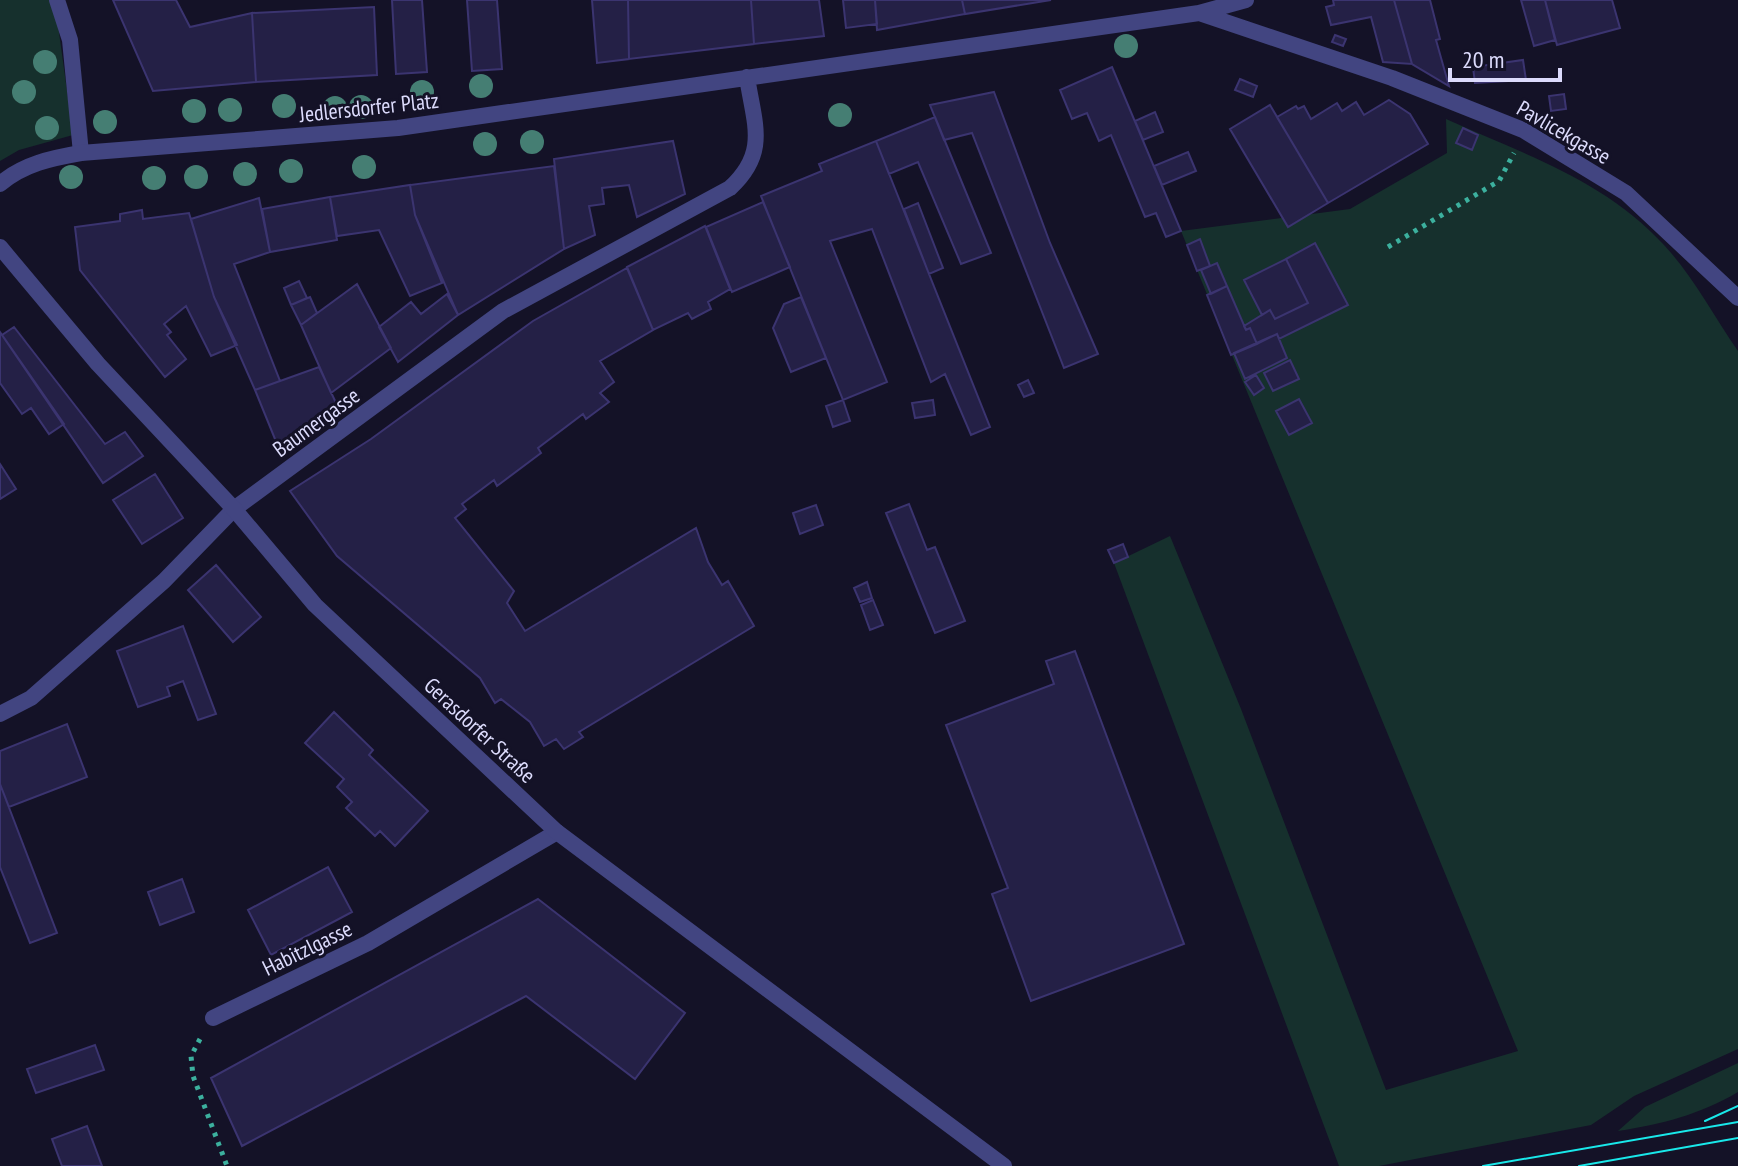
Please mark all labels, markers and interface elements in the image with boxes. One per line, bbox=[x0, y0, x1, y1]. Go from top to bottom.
scale bar bbox=[1450, 32, 1560, 82]
text: 20 m bbox=[1462, 44, 1504, 75]
street label: Jedlersdorfer Platz bbox=[297, 86, 440, 128]
street label: Pavlicekgasse bbox=[1512, 94, 1616, 170]
street label: Baumergasse bbox=[267, 381, 365, 463]
street label: Gerasdorfer Straße bbox=[418, 671, 542, 789]
street label: Habitzlgasse bbox=[258, 914, 356, 982]

